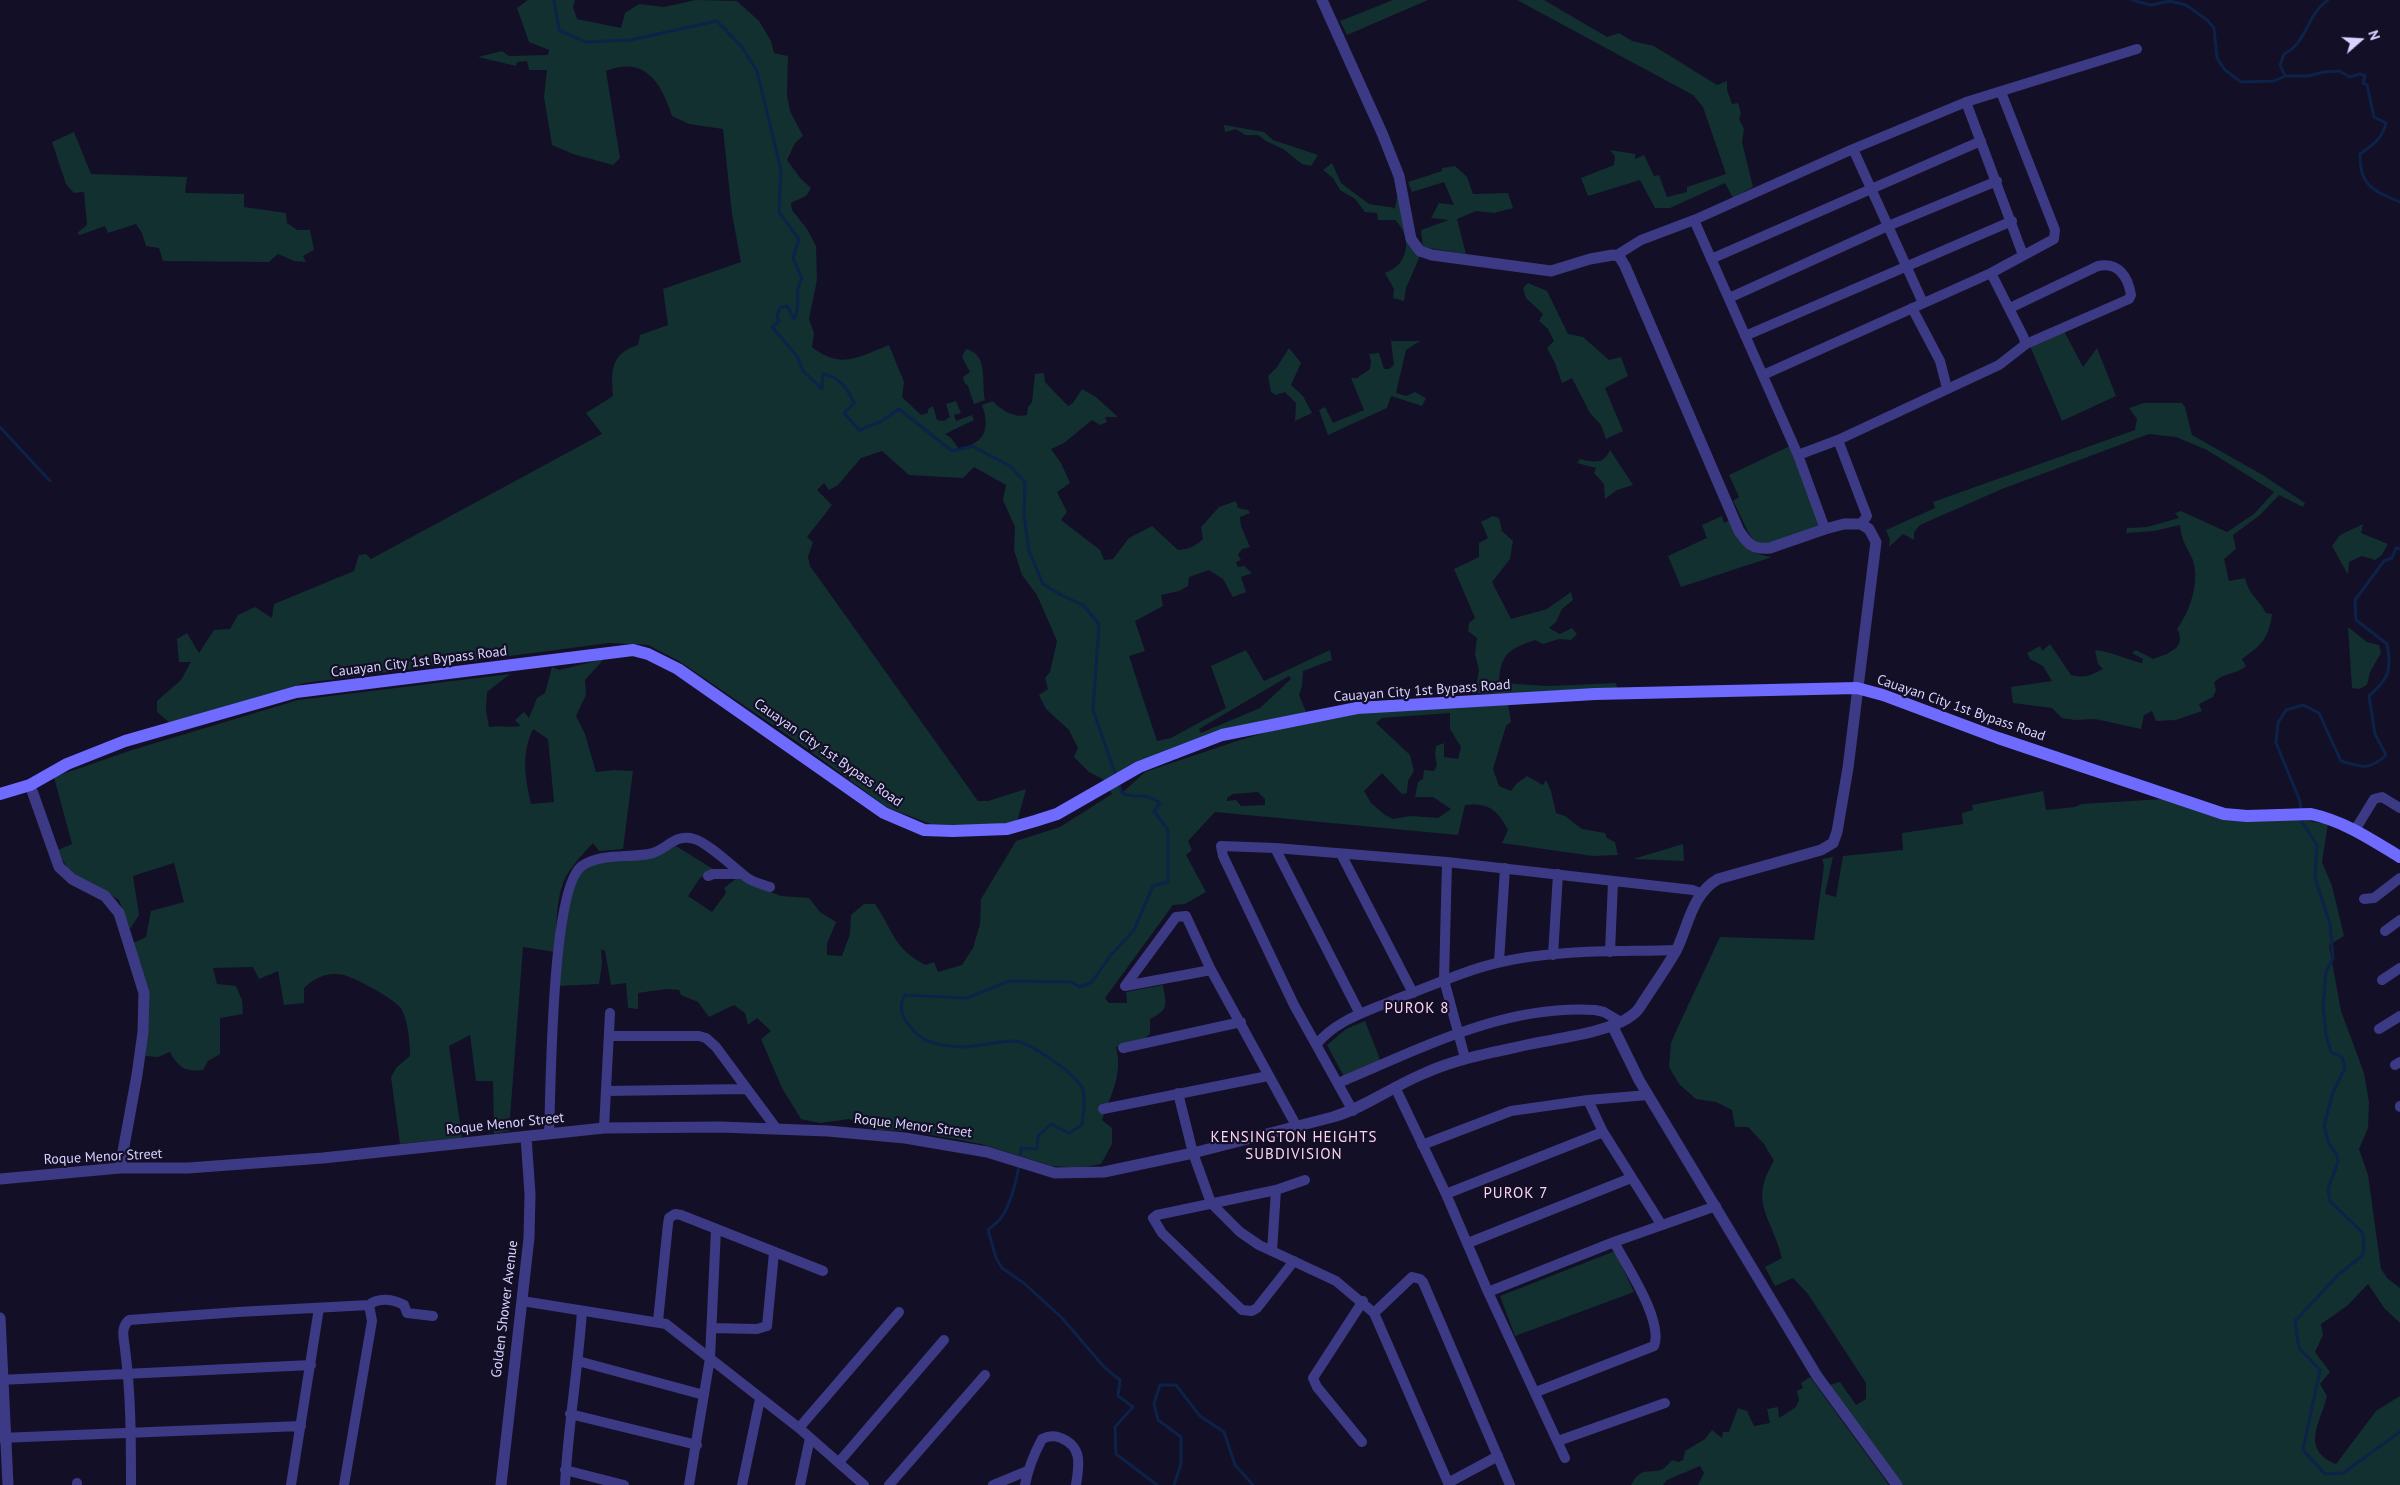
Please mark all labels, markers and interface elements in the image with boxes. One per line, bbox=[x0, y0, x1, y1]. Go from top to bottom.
north arrow bbox=[2335, 15, 2385, 65]
text: N bbox=[2364, 28, 2384, 42]
street label: Cauayan City 1st Bypass Road bbox=[330, 643, 508, 681]
street label: Cauayan City 1st Bypass Road bbox=[1874, 671, 2048, 745]
street label: Cauayan City 1st Bypass Road bbox=[1333, 676, 1511, 706]
street label: Cauayan City 1st Bypass Road bbox=[751, 695, 905, 811]
district label: PUROK 8 bbox=[1384, 1000, 1450, 1018]
street label: Roque Menor Street bbox=[445, 1109, 565, 1139]
street label: Roque Menor Street bbox=[853, 1110, 973, 1142]
district label: KENSINGTON HEIGHTS SUBDIVISION bbox=[1208, 1129, 1380, 1164]
street label: Roque Menor Street bbox=[43, 1146, 163, 1168]
district label: PUROK 7 bbox=[1483, 1185, 1549, 1203]
street label: Golden Shower Avenue bbox=[488, 1239, 522, 1379]

